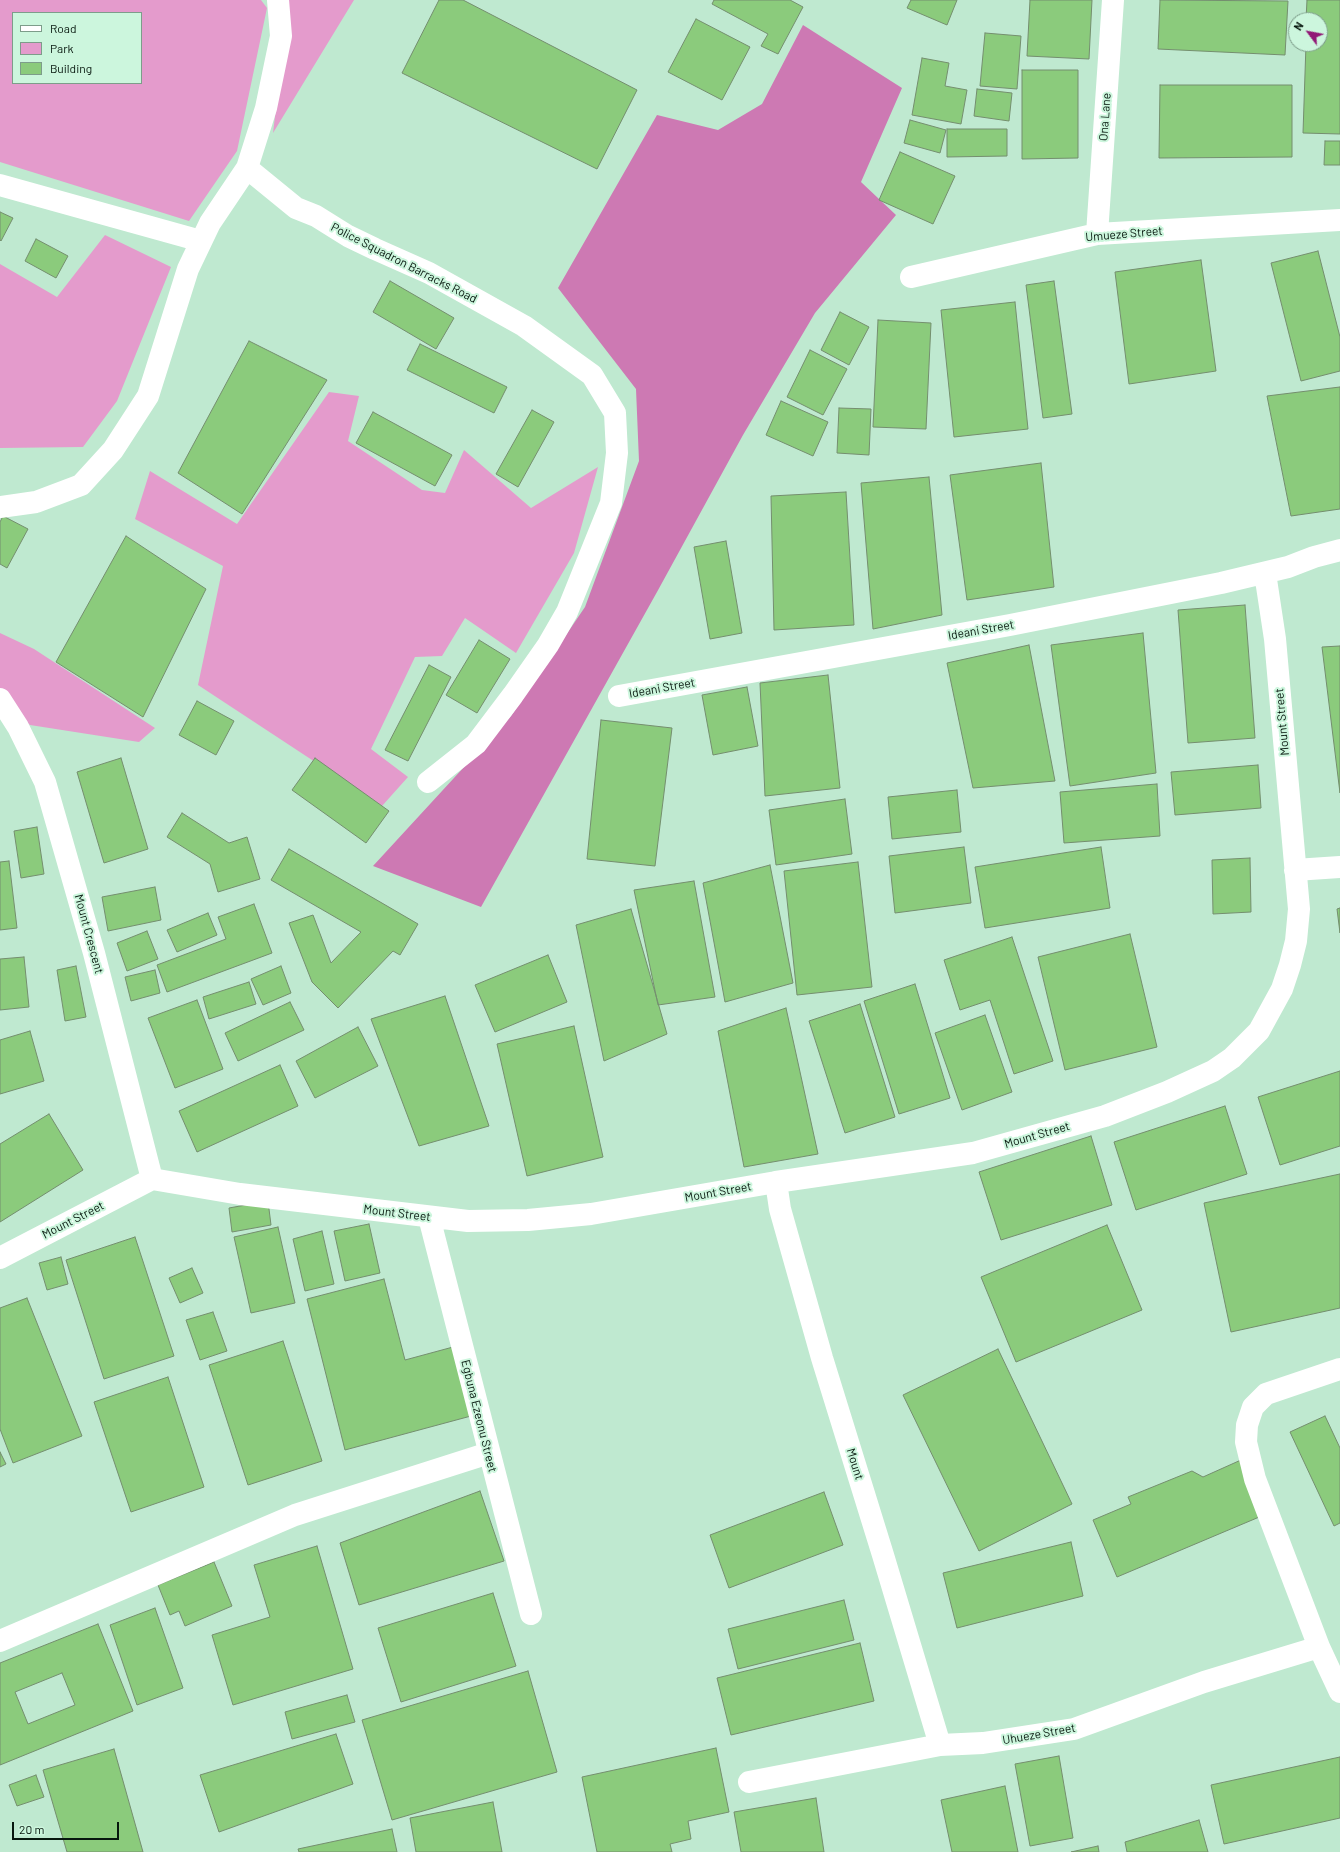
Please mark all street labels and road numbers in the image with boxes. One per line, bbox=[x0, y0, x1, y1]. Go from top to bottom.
street label: Ona Lane bbox=[1096, 92, 1114, 142]
street label: Police Squadron Barracks Road bbox=[329, 220, 479, 306]
street label: Umueze Street bbox=[1085, 223, 1163, 245]
street label: Ideani Street bbox=[947, 617, 1015, 643]
street label: Ideani Street bbox=[628, 675, 696, 701]
street label: Mount Street bbox=[1272, 688, 1292, 756]
street label: Mount Crescent bbox=[71, 893, 107, 975]
street label: Mount Street bbox=[1003, 1119, 1071, 1151]
street label: Mount Street bbox=[683, 1179, 753, 1205]
street label: Mount Street bbox=[40, 1198, 106, 1242]
street label: Mount Street bbox=[363, 1202, 431, 1224]
street label: Egbuna Ezeonu Street bbox=[458, 1358, 500, 1474]
street label: Mount bbox=[843, 1446, 867, 1482]
street label: Uhueze Street bbox=[1001, 1720, 1077, 1748]

